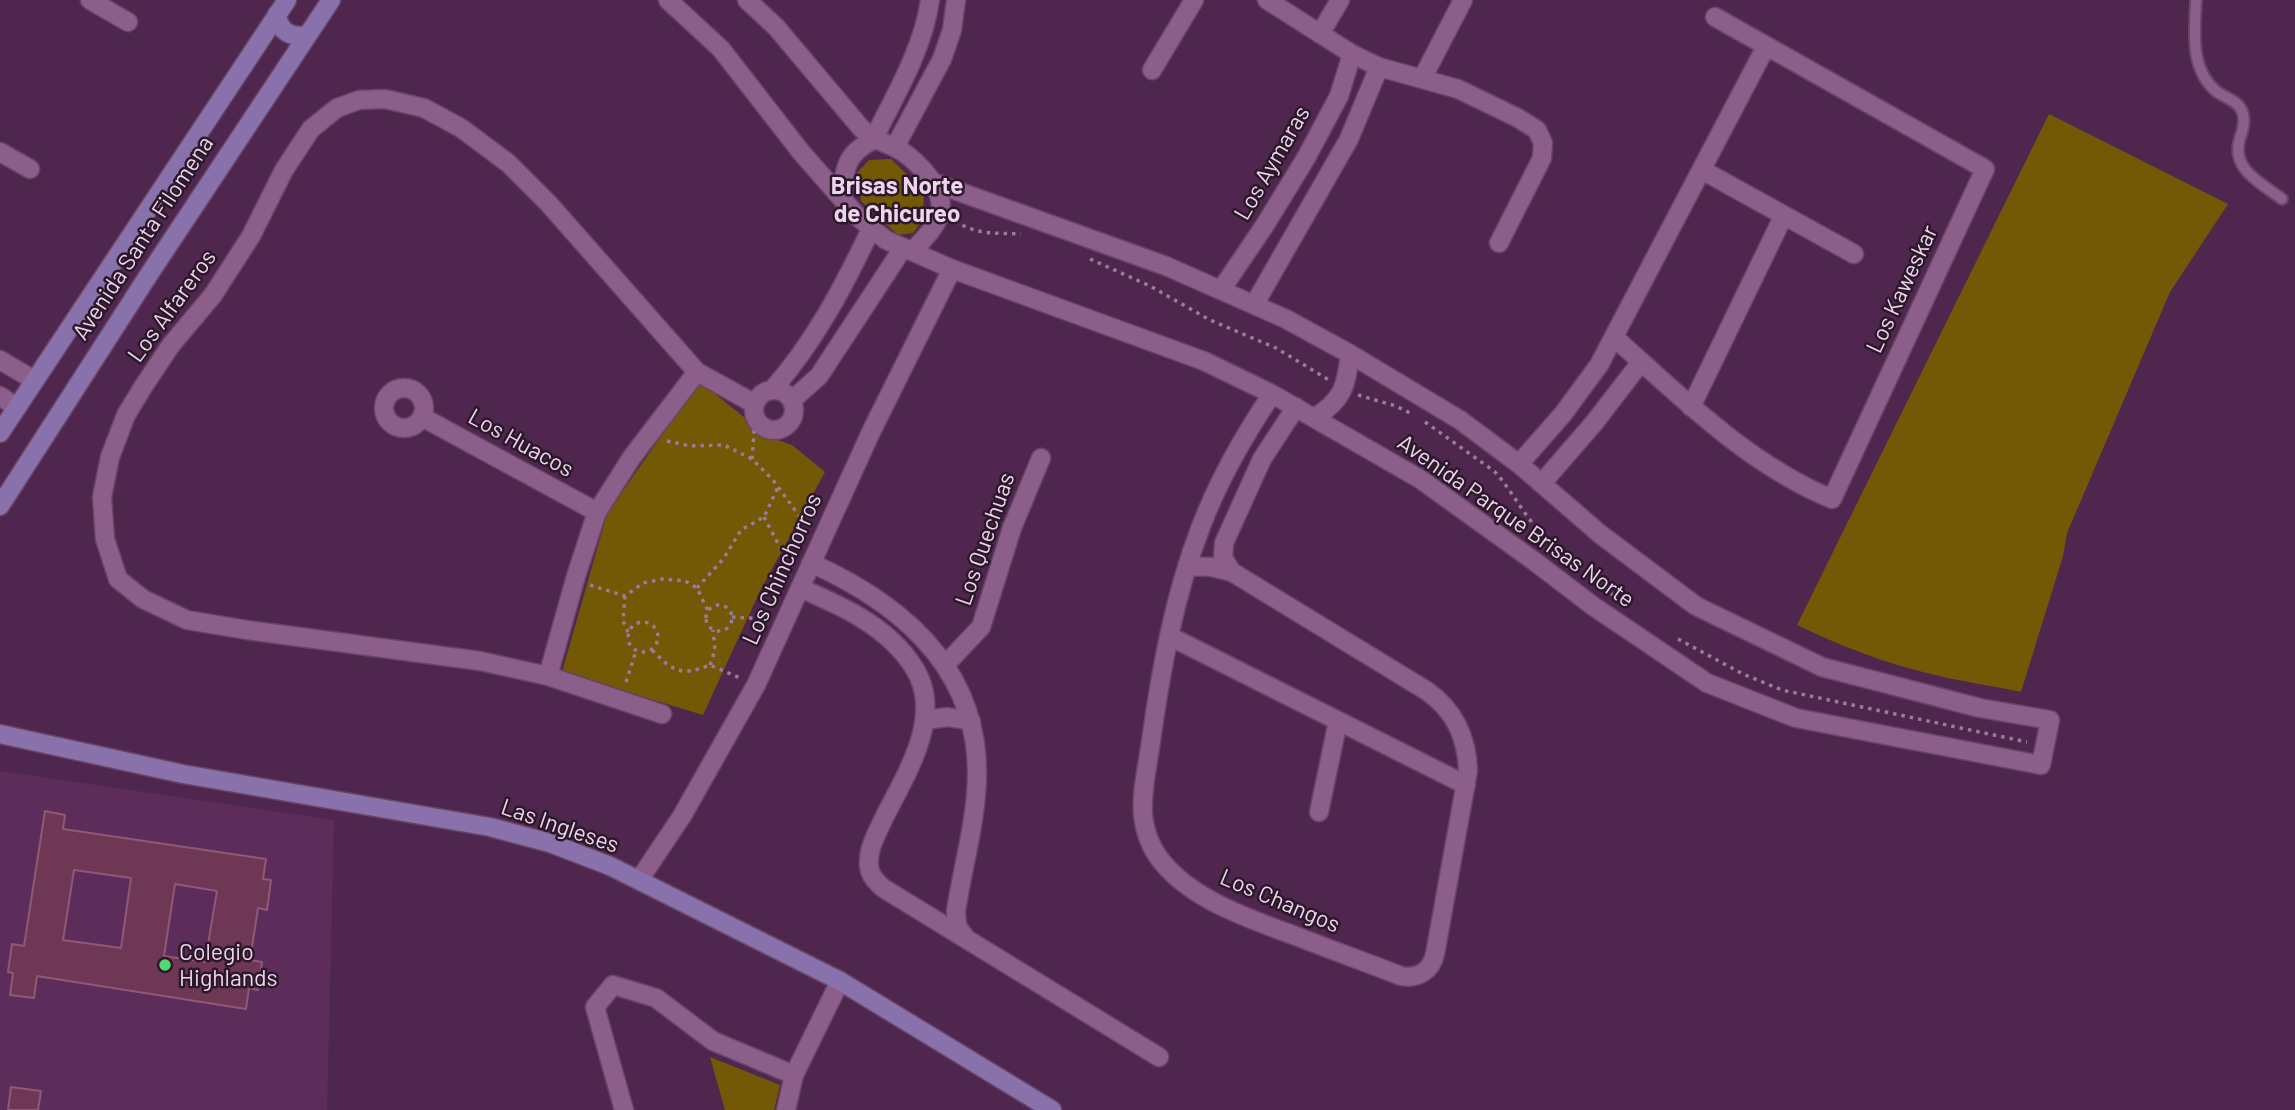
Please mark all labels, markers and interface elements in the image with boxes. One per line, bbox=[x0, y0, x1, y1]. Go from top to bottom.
street label: Los Aymaras bbox=[1228, 101, 1316, 225]
street label: Avenida Santa Filomena bbox=[67, 131, 219, 345]
district label: Brisas Norte de Chicureo bbox=[831, 172, 963, 228]
street label: Los Kaweskar bbox=[1860, 221, 1944, 357]
street label: Los Alfareros bbox=[122, 244, 222, 368]
street label: Los Huacos bbox=[464, 403, 578, 483]
street label: Avenida Parque Brisas Norte bbox=[1392, 429, 1640, 613]
street label: Los Quechuas bbox=[949, 469, 1021, 609]
street label: Los Chinchorros bbox=[736, 489, 828, 649]
street label: Las Ingleses bbox=[498, 793, 622, 859]
street label: Los Changos bbox=[1216, 863, 1344, 939]
place label: Colegio Highlands bbox=[179, 938, 278, 992]
marker: Colegio Highlands bbox=[157, 957, 173, 973]

